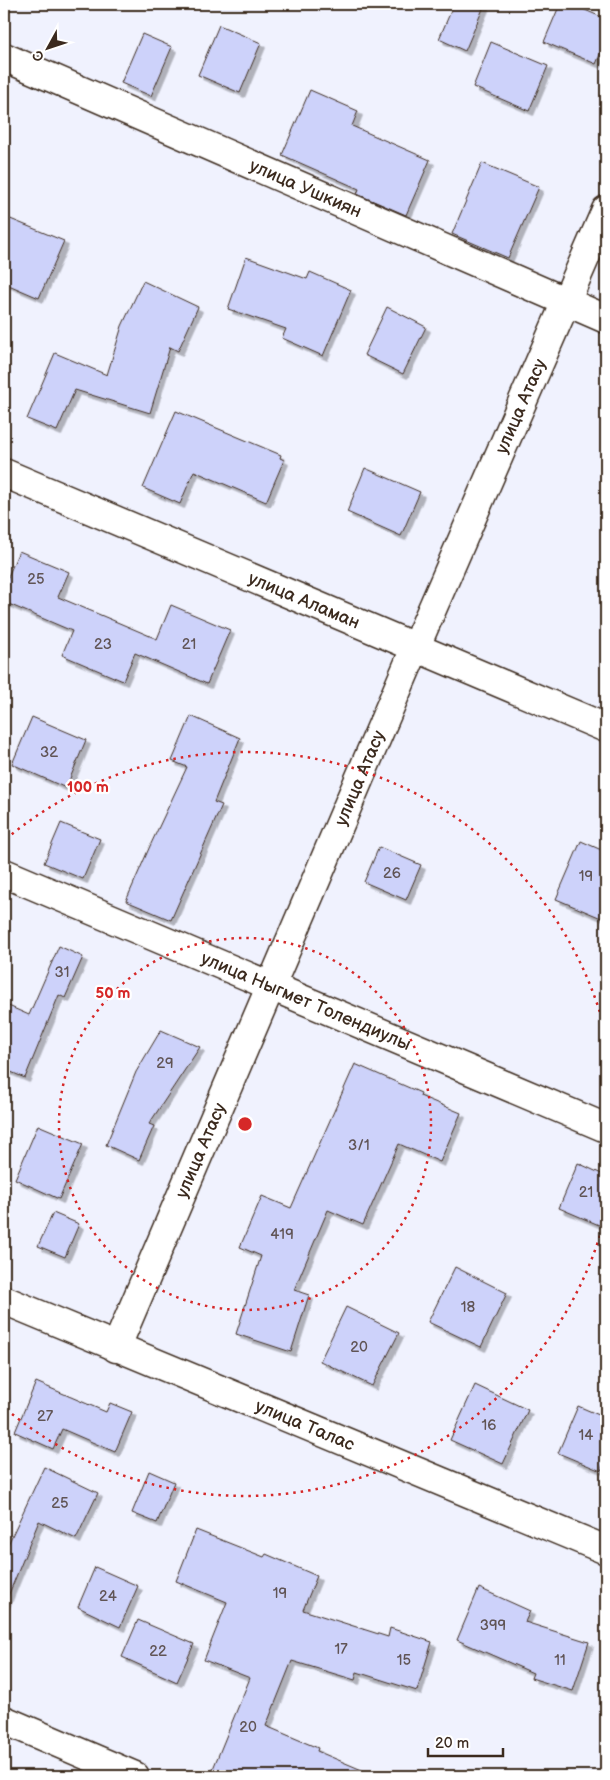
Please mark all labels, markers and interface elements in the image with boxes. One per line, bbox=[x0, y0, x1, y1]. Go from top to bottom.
north arrow bbox=[22, 22, 72, 72]
text: С bbox=[29, 47, 48, 65]
street label: улица Ушкиян bbox=[246, 155, 365, 222]
street label: улица Атасу bbox=[491, 355, 551, 457]
street label: улица Аламан bbox=[245, 568, 363, 634]
house number: 25 bbox=[27, 570, 45, 589]
house number: 23 bbox=[94, 635, 112, 654]
house number: 21 bbox=[182, 635, 196, 654]
street label: улица Атасу bbox=[331, 727, 390, 829]
house number: 32 bbox=[40, 743, 58, 762]
text: 100 m bbox=[67, 778, 109, 797]
house number: 26 bbox=[383, 864, 401, 883]
house number: 19 bbox=[579, 867, 593, 886]
street label: улица Ныгмет Толендиулы bbox=[198, 948, 414, 1055]
house number: 31 bbox=[54, 963, 70, 982]
text: 50 m bbox=[96, 984, 131, 1003]
house number: 29 bbox=[156, 1054, 174, 1073]
street label: улица Атасу bbox=[171, 1099, 231, 1201]
centre of rings bbox=[236, 1115, 254, 1133]
house number: 3/1 bbox=[348, 1136, 370, 1155]
house number: 21 bbox=[579, 1183, 593, 1202]
house number: 419 bbox=[270, 1225, 294, 1244]
house number: 18 bbox=[461, 1298, 476, 1317]
house number: 20 bbox=[350, 1338, 368, 1357]
street label: улица Талас bbox=[252, 1396, 358, 1455]
house number: 27 bbox=[37, 1407, 54, 1426]
house number: 16 bbox=[482, 1416, 496, 1435]
house number: 14 bbox=[579, 1426, 593, 1445]
house number: 25 bbox=[51, 1494, 69, 1513]
house number: 19 bbox=[273, 1584, 287, 1603]
house number: 24 bbox=[99, 1587, 117, 1606]
house number: 399 bbox=[480, 1616, 506, 1635]
house number: 17 bbox=[334, 1640, 348, 1659]
house number: 22 bbox=[149, 1642, 167, 1661]
house number: 15 bbox=[397, 1651, 411, 1670]
house number: 11 bbox=[554, 1651, 566, 1670]
house number: 20 bbox=[239, 1718, 257, 1737]
scale bar bbox=[428, 1725, 502, 1757]
text: 20 m bbox=[435, 1734, 469, 1753]

